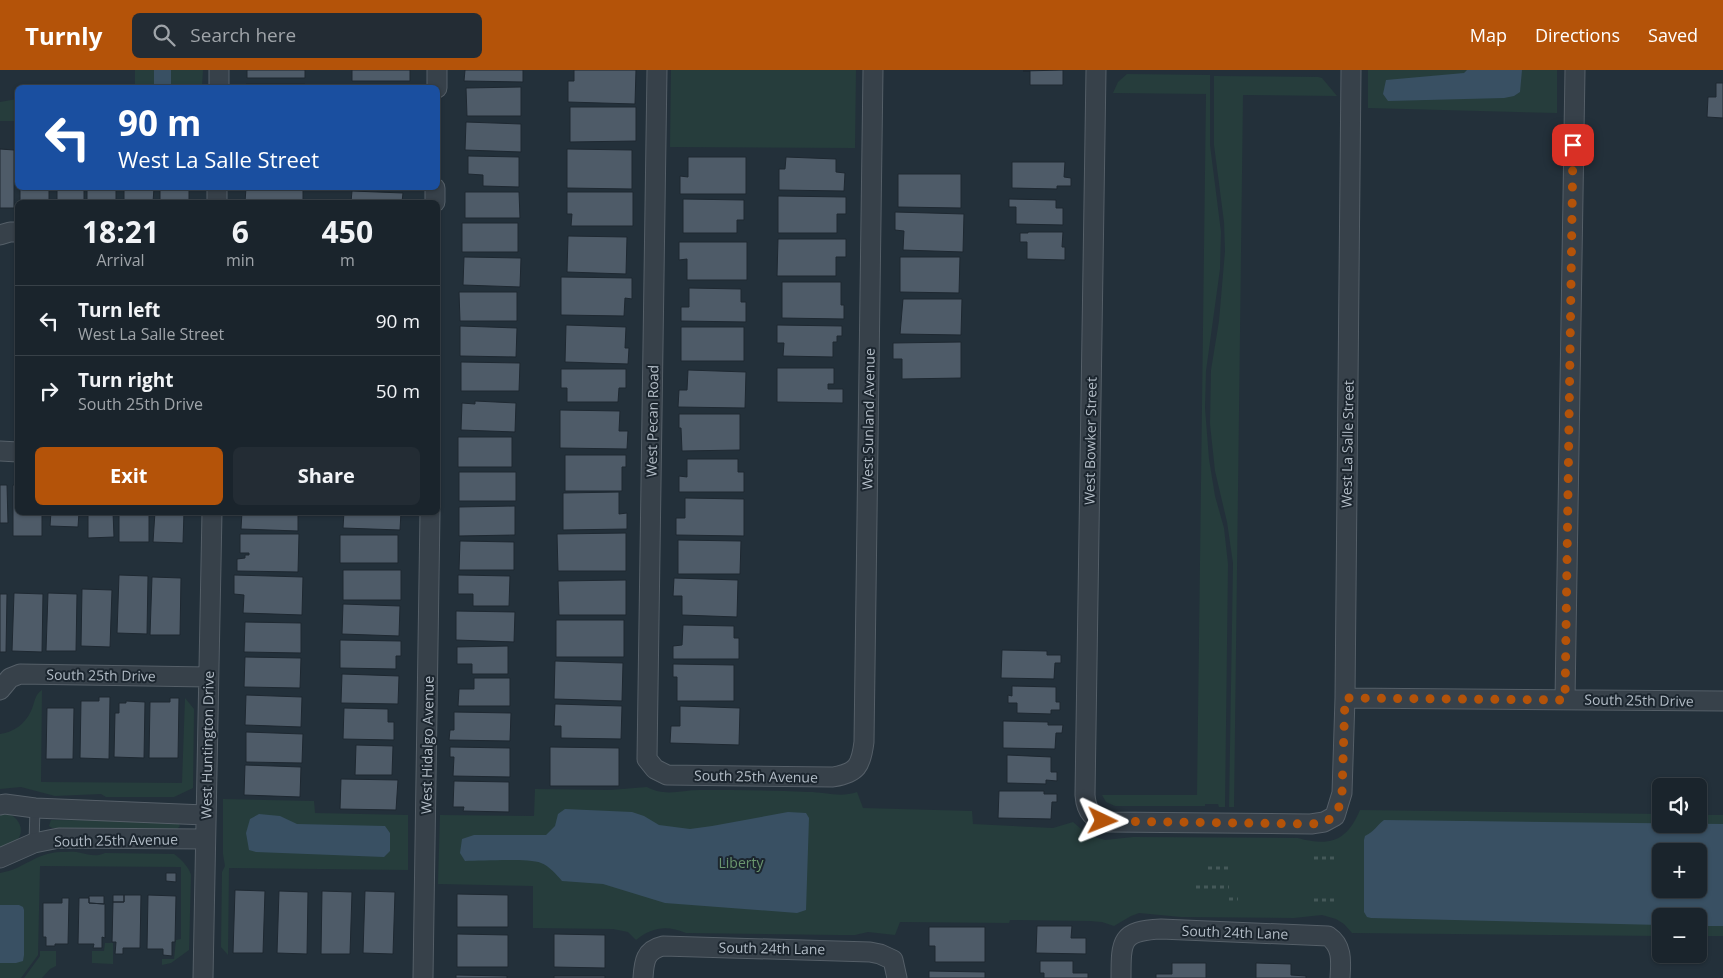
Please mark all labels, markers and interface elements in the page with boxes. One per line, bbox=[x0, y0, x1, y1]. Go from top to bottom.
search box bbox=[132, 13, 482, 58]
text: Turnly bbox=[25, 19, 102, 52]
icon: search bbox=[150, 21, 178, 49]
text: Search here bbox=[190, 22, 296, 48]
text: Map bbox=[1470, 23, 1507, 47]
text: Directions bbox=[1535, 23, 1620, 47]
text: Saved bbox=[1648, 23, 1698, 47]
text: 90 m bbox=[118, 99, 201, 146]
icon: left bbox=[35, 105, 100, 170]
pin bbox=[1552, 124, 1594, 166]
icon: arrive bbox=[1559, 131, 1587, 159]
text: West La Salle Street bbox=[118, 144, 319, 174]
text: 18:21 bbox=[82, 211, 159, 252]
text: 6 bbox=[232, 211, 249, 252]
text: 450 bbox=[322, 211, 373, 252]
text: Arrival bbox=[96, 249, 145, 271]
text: min bbox=[226, 249, 255, 271]
text: m bbox=[340, 249, 355, 271]
text: Turn left bbox=[78, 297, 160, 323]
icon: left bbox=[35, 307, 63, 335]
text: 90 m bbox=[376, 308, 420, 334]
text: West La Salle Street bbox=[78, 323, 224, 345]
street label: West Sunland Avenue bbox=[857, 348, 879, 490]
street label: West Pecan Road bbox=[642, 365, 662, 477]
text: Turn right bbox=[78, 367, 173, 393]
icon: right bbox=[35, 377, 63, 405]
street label: West Bowker Street bbox=[1079, 377, 1101, 505]
text: 50 m bbox=[376, 378, 420, 404]
street label: West La Salle Street bbox=[1336, 380, 1358, 508]
text: South 25th Drive bbox=[78, 393, 203, 415]
button: Exit bbox=[35, 447, 223, 505]
button: Share bbox=[233, 447, 420, 505]
street label: South 25th Drive bbox=[46, 665, 156, 685]
street label: West Huntington Drive bbox=[196, 671, 218, 819]
street label: West Hidalgo Avenue bbox=[416, 676, 438, 814]
street label: South 25th Drive bbox=[1584, 690, 1694, 710]
street label: South 25th Avenue bbox=[694, 765, 818, 787]
map controls bbox=[1652, 778, 1707, 963]
button: sound bbox=[1652, 778, 1707, 833]
position arrow bbox=[1076, 794, 1128, 846]
street label: South 25th Avenue bbox=[54, 829, 178, 851]
button: + bbox=[1652, 843, 1707, 898]
park label: Liberty bbox=[719, 853, 764, 872]
button: − bbox=[1652, 908, 1707, 963]
street label: South 24th Lane bbox=[1181, 921, 1289, 943]
street label: South 24th Lane bbox=[719, 938, 826, 958]

